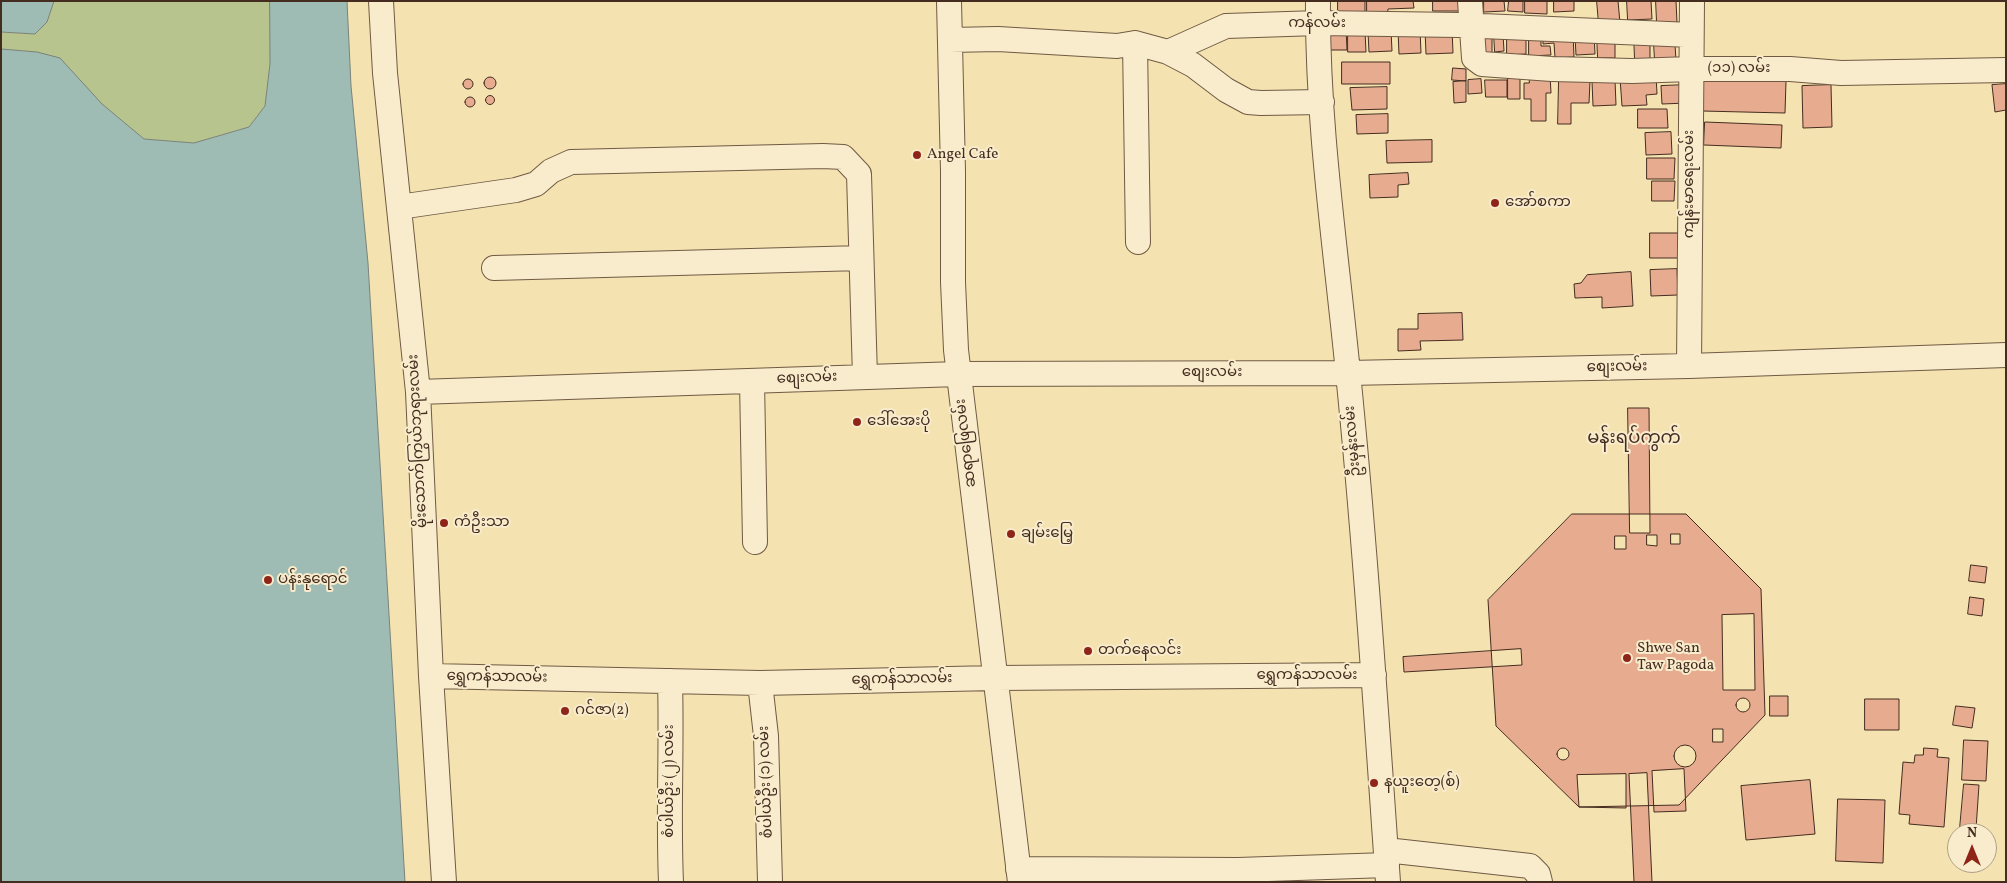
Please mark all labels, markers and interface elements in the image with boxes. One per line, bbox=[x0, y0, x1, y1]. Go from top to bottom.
street label: ကန်လမ်း bbox=[1288, 15, 1346, 33]
street label: (၁၁) လမ်း bbox=[1708, 60, 1770, 78]
street label: ကျန်းမာရေးလမ်း bbox=[1681, 130, 1699, 238]
place label: Angel Cafe bbox=[927, 146, 998, 164]
marker: Angel Cafe bbox=[911, 149, 923, 161]
place label: အော်စကာ bbox=[1505, 194, 1571, 212]
marker: အော်စကာ bbox=[1489, 197, 1501, 209]
street label: မိုးသောက်ကြွယ်ဘုရားလမ်း bbox=[405, 354, 433, 528]
street label: စျေးလမ်း bbox=[1587, 358, 1647, 378]
street label: စျေးလမ်း bbox=[1182, 364, 1242, 382]
street label: စျေးလမ်း bbox=[776, 369, 838, 389]
street label: ဆရာဖြေလမ်း bbox=[953, 398, 981, 488]
street label: ဦးမှန်းလမ်း bbox=[1342, 405, 1366, 477]
place label: ဒေါ်အေးပို bbox=[867, 413, 930, 431]
marker: ဒေါ်အေးပို bbox=[851, 416, 863, 428]
district label: မန်းရပ်ကွက် bbox=[1587, 429, 1681, 451]
place label: ကံဦးသာ bbox=[454, 514, 510, 532]
marker: ကံဦးသာ bbox=[438, 517, 450, 529]
place label: ချမ်းမြေ့ bbox=[1021, 525, 1073, 543]
marker: ချမ်းမြေ့ bbox=[1005, 528, 1017, 540]
place label: ပန်းနုရောင် bbox=[278, 571, 348, 589]
marker: ပန်းနုရောင် bbox=[262, 574, 274, 586]
place label: Shwe San Taw Pagoda bbox=[1637, 640, 1714, 675]
place label: တက်နေလင်း bbox=[1098, 642, 1181, 660]
marker: တက်နေလင်း bbox=[1082, 645, 1094, 657]
marker: Shwe San Taw Pagoda bbox=[1621, 652, 1633, 664]
street label: ‌ရွှေကန်သာလမ်း bbox=[1257, 667, 1357, 685]
street label: ‌ရွှေကန်သာလမ်း bbox=[446, 668, 548, 688]
street label: ‌ရွှေကန်သာလမ်း bbox=[851, 670, 953, 690]
place label: ဂင်ဇာ(2) bbox=[575, 702, 629, 720]
marker: ဂင်ဇာ(2) bbox=[559, 705, 571, 717]
street label: စံပါယ်ဦး (၂) လမ်း bbox=[661, 724, 679, 838]
street label: စံပါယ်ဦး (၁) လမ်း bbox=[756, 725, 778, 839]
place label: နယူးတေ့(စ်) bbox=[1384, 774, 1460, 792]
marker: နယူးတေ့(စ်) bbox=[1368, 777, 1380, 789]
north arrow bbox=[1947, 823, 1997, 873]
text: N bbox=[1967, 824, 1977, 843]

